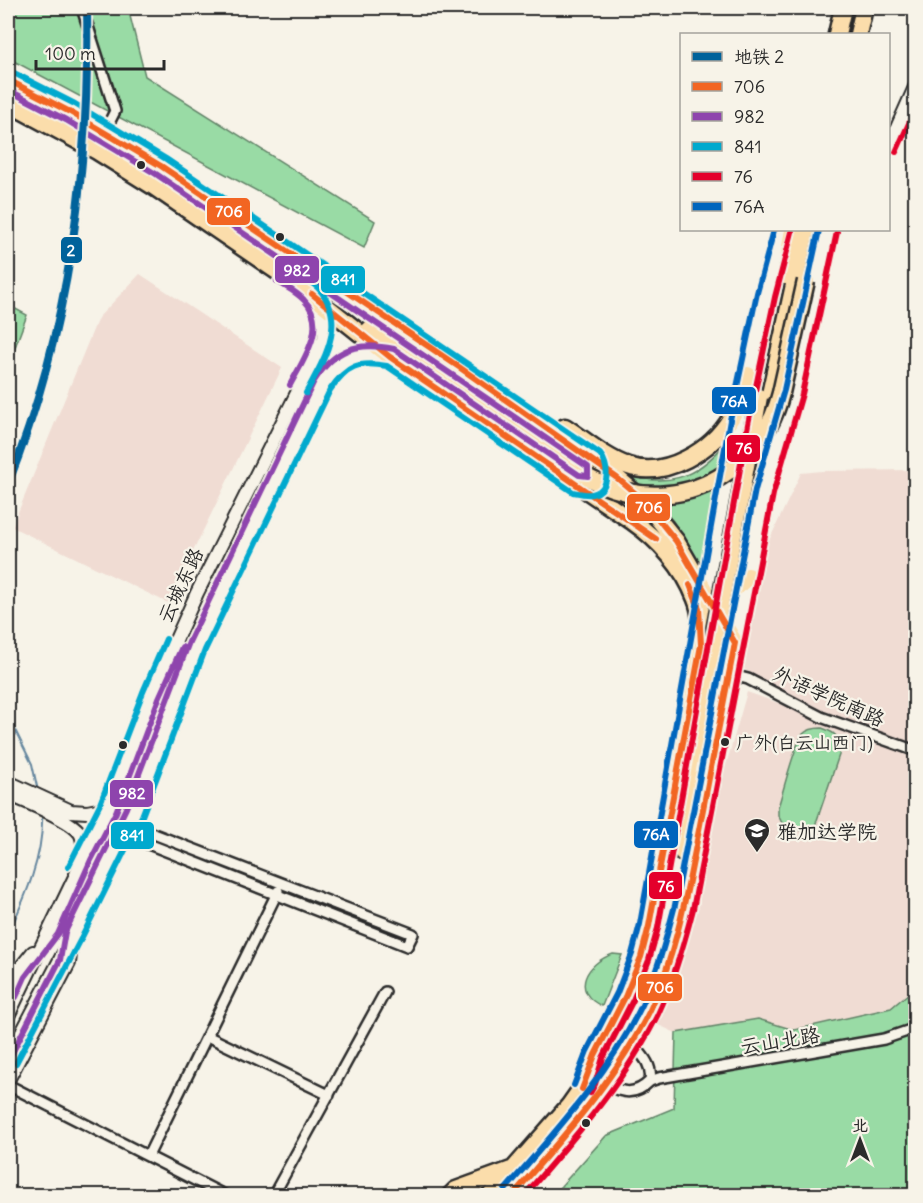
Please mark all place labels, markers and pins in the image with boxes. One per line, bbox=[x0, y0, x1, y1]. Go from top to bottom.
unlabelled marker bbox=[135, 159, 147, 171]
unlabelled marker bbox=[274, 231, 286, 243]
place label: 广外(白云山西门) bbox=[736, 731, 873, 754]
marker: 广外(白云山西门) bbox=[719, 736, 731, 748]
unlabelled marker bbox=[117, 739, 129, 751]
school or university icon: 雅加达学院 bbox=[742, 816, 772, 854]
place label: 雅加达学院 bbox=[777, 819, 877, 844]
unlabelled marker bbox=[580, 1117, 592, 1129]

